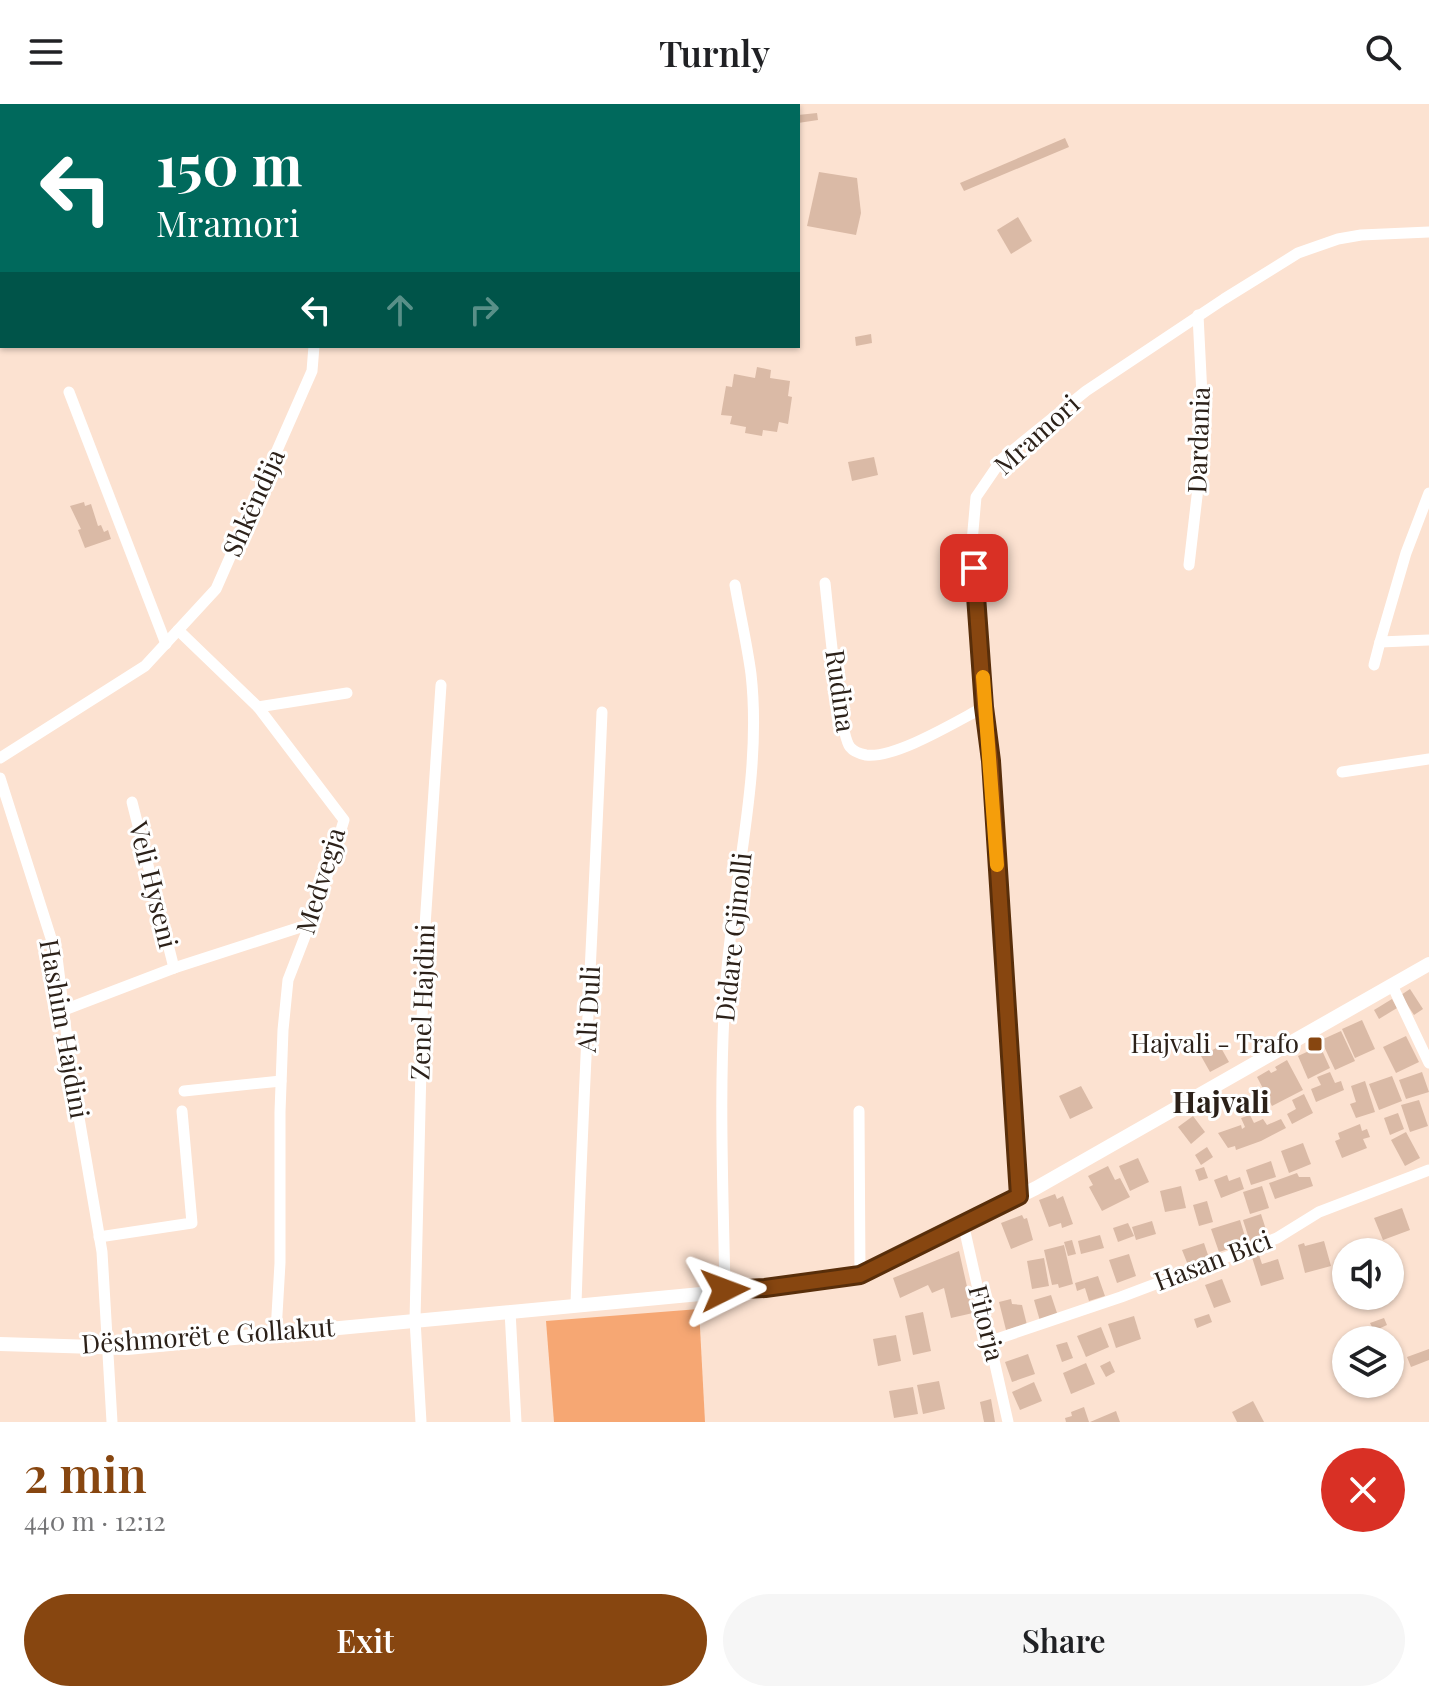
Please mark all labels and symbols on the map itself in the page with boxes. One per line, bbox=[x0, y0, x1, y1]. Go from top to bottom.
street label: Mramori bbox=[986, 386, 1087, 482]
street label: Dardania bbox=[1178, 386, 1217, 494]
street label: Shkëndija bbox=[213, 443, 292, 562]
pin bbox=[940, 534, 1008, 602]
street label: Rudina bbox=[818, 647, 865, 734]
street label: Veli Hyseni bbox=[122, 817, 187, 952]
street label: Medvegja bbox=[287, 823, 352, 938]
street label: Didare Gjinolli bbox=[706, 850, 759, 1023]
street label: Zenel Hajdini bbox=[401, 923, 442, 1081]
street label: Hashim Hajdini bbox=[32, 936, 99, 1122]
street label: Ali Duli bbox=[568, 964, 607, 1054]
place label: Hajvali - Trafo bbox=[1131, 1025, 1299, 1060]
marker: Hajvali - Trafo bbox=[1306, 1035, 1324, 1053]
district label: Hajvali bbox=[1172, 1081, 1270, 1121]
street label: Hasan Bici bbox=[1149, 1221, 1277, 1298]
position arrow bbox=[683, 1248, 767, 1332]
street label: Fitorja bbox=[961, 1281, 1014, 1364]
street label: Dëshmorët e Gollakut bbox=[80, 1308, 337, 1361]

